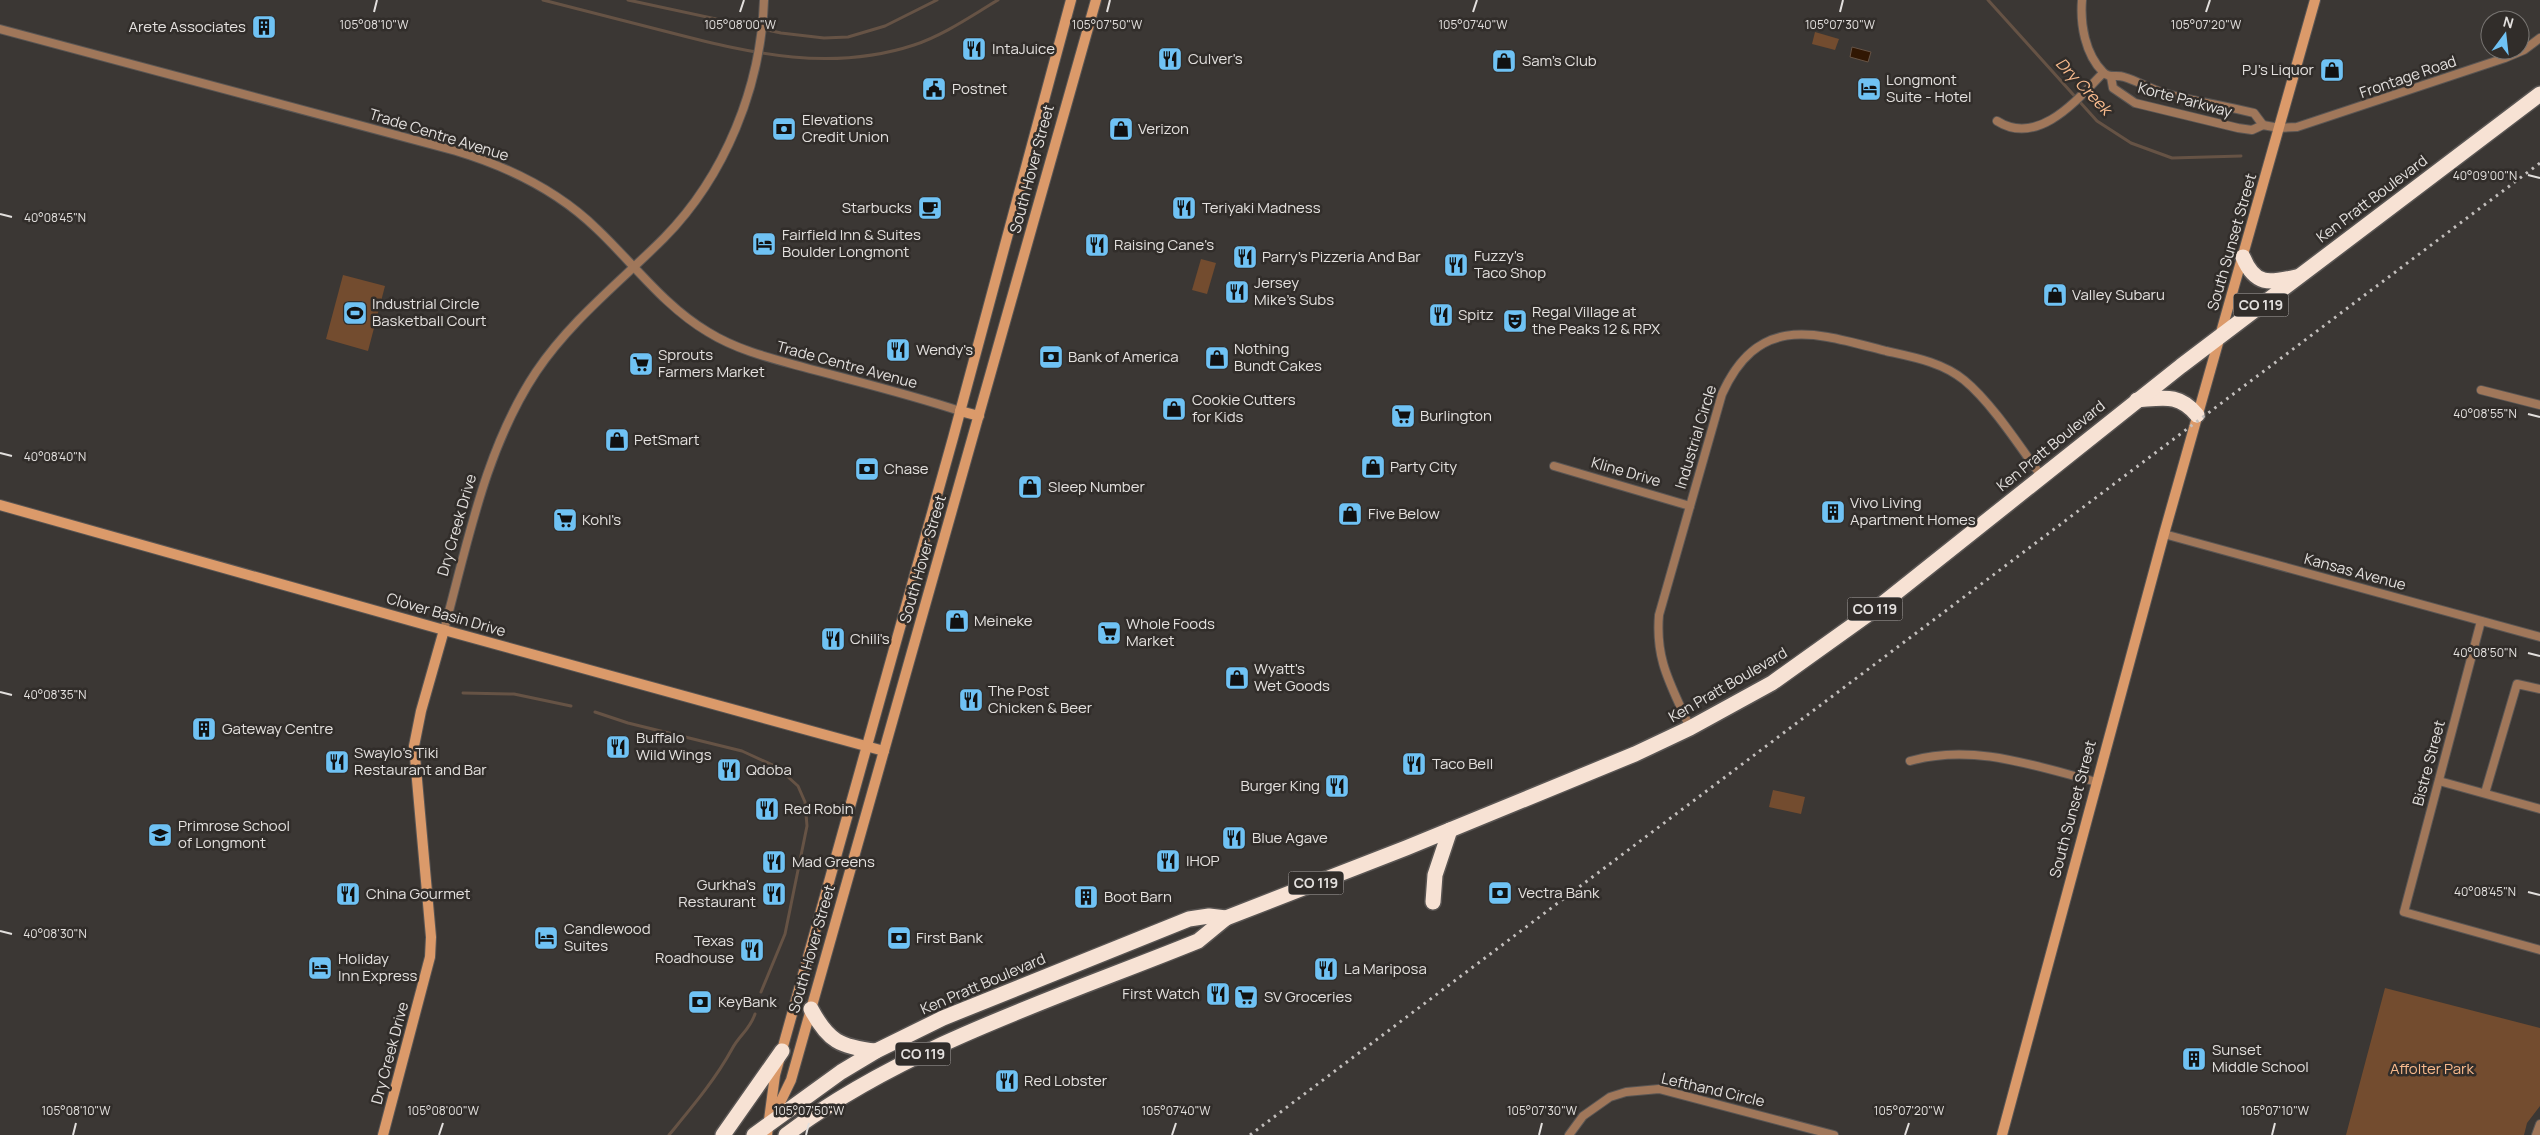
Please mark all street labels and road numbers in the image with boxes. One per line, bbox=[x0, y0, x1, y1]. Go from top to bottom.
street label: Frontage Road bbox=[2357, 50, 2459, 103]
street label: Korte Parkway bbox=[2136, 77, 2235, 122]
street label: South Hover Street bbox=[1004, 102, 1059, 236]
street label: Trade Centre Avenue bbox=[367, 103, 512, 166]
street label: Ken Pratt Boulevard bbox=[2312, 150, 2432, 247]
street label: South Sunset Street bbox=[2202, 171, 2261, 313]
road number: CO 119 bbox=[2234, 294, 2288, 316]
street label: Trade Centre Avenue bbox=[774, 336, 920, 393]
street label: Industrial Circle bbox=[1670, 382, 1721, 491]
street label: Ken Pratt Boulevard bbox=[1992, 395, 2109, 496]
street label: Kline Drive bbox=[1589, 452, 1664, 492]
street label: Dry Creek Drive bbox=[432, 471, 481, 578]
street label: South Hover Street bbox=[894, 492, 951, 625]
street label: Kansas Avenue bbox=[2302, 548, 2409, 595]
street label: Clover Basin Drive bbox=[384, 587, 508, 642]
road number: CO 119 bbox=[1848, 598, 1902, 620]
street label: Ken Pratt Boulevard bbox=[1664, 642, 1791, 727]
street label: Bistre Street bbox=[2407, 718, 2450, 808]
street label: South Sunset Street bbox=[2044, 738, 2101, 880]
road number: CO 119 bbox=[1288, 871, 1344, 894]
street label: South Hover Street bbox=[783, 882, 840, 1015]
street label: Ken Pratt Boulevard bbox=[917, 948, 1049, 1019]
street label: Dry Creek Drive bbox=[366, 999, 413, 1106]
road number: CO 119 bbox=[896, 1042, 950, 1066]
street label: Lefthand Circle bbox=[1659, 1067, 1767, 1112]

